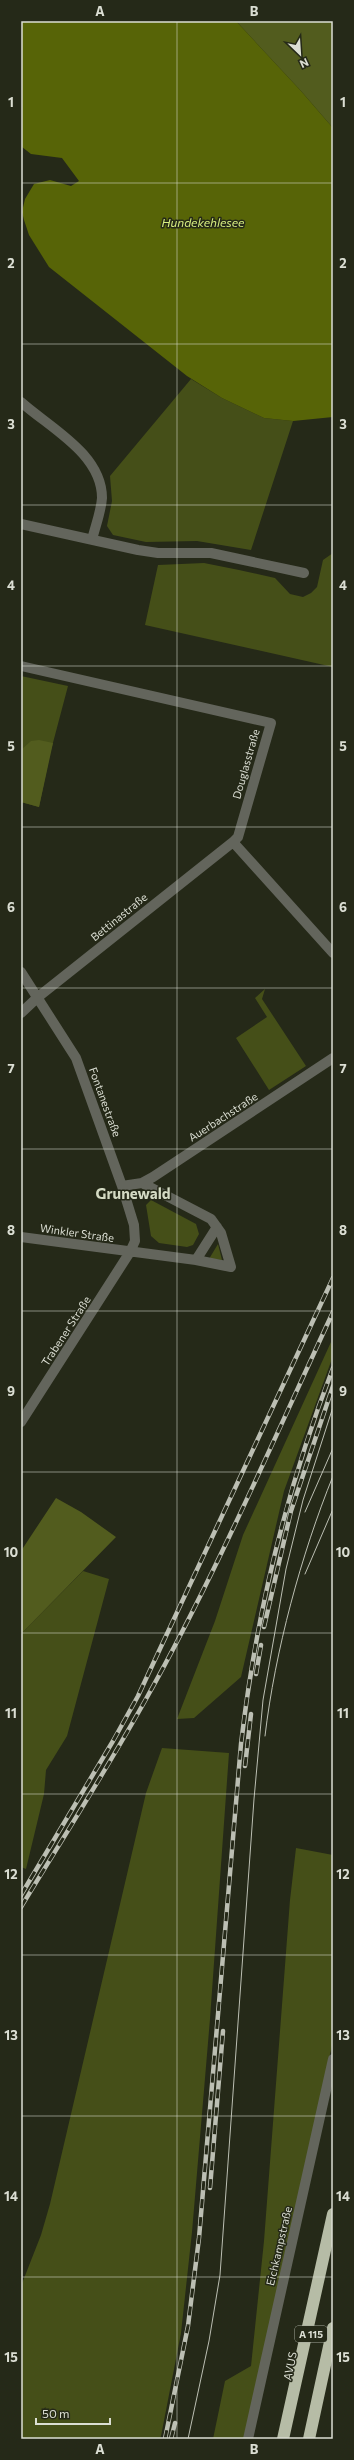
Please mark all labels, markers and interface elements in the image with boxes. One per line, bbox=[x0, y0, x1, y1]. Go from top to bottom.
text: A bbox=[95, 3, 105, 19]
text: B bbox=[250, 3, 259, 19]
north arrow bbox=[280, 34, 320, 74]
text: N bbox=[298, 56, 311, 71]
text: 1 bbox=[8, 94, 14, 110]
text: 1 bbox=[340, 94, 346, 110]
water label: Hundekehlesee bbox=[162, 215, 245, 229]
text: 2 bbox=[7, 255, 15, 271]
text: 2 bbox=[339, 255, 347, 271]
text: 3 bbox=[7, 416, 15, 432]
text: 3 bbox=[339, 416, 347, 432]
text: 4 bbox=[7, 577, 15, 593]
text: 4 bbox=[339, 577, 347, 593]
street label: Douglasstraße bbox=[229, 727, 262, 800]
text: 5 bbox=[7, 738, 15, 754]
text: 5 bbox=[339, 738, 347, 754]
street label: Bettinastraße bbox=[88, 890, 150, 943]
text: 6 bbox=[7, 899, 15, 915]
text: 6 bbox=[339, 899, 347, 915]
text: 7 bbox=[7, 1060, 15, 1076]
text: 7 bbox=[339, 1060, 347, 1076]
street label: Fontanestraße bbox=[87, 1065, 124, 1139]
street label: Auerbachstraße bbox=[186, 1089, 260, 1144]
district label: Grunewald bbox=[95, 1184, 171, 1202]
street label: Winkler Straße bbox=[39, 1221, 115, 1244]
text: 8 bbox=[7, 1222, 15, 1238]
text: 8 bbox=[339, 1222, 347, 1238]
street label: Trabener Straße bbox=[38, 1293, 93, 1368]
text: 9 bbox=[7, 1383, 15, 1399]
text: 9 bbox=[339, 1383, 347, 1399]
text: 10 bbox=[4, 1544, 19, 1560]
text: 10 bbox=[336, 1544, 351, 1560]
text: 11 bbox=[5, 1705, 17, 1721]
text: 11 bbox=[337, 1705, 349, 1721]
text: 12 bbox=[4, 1866, 18, 1882]
text: 12 bbox=[336, 1866, 350, 1882]
text: 13 bbox=[4, 2027, 18, 2043]
text: 13 bbox=[336, 2027, 350, 2043]
text: 14 bbox=[4, 2188, 18, 2204]
text: 14 bbox=[336, 2188, 350, 2204]
street label: Eichkampstraße bbox=[263, 2205, 294, 2287]
road number: A 115 bbox=[295, 2326, 327, 2342]
text: 15 bbox=[4, 2349, 18, 2365]
text: 15 bbox=[336, 2349, 350, 2365]
street label: AVUS bbox=[280, 2350, 299, 2381]
scale bar bbox=[36, 2400, 110, 2426]
text: 50 m bbox=[42, 2406, 70, 2420]
text: A bbox=[95, 2441, 105, 2457]
text: B bbox=[250, 2441, 259, 2457]

